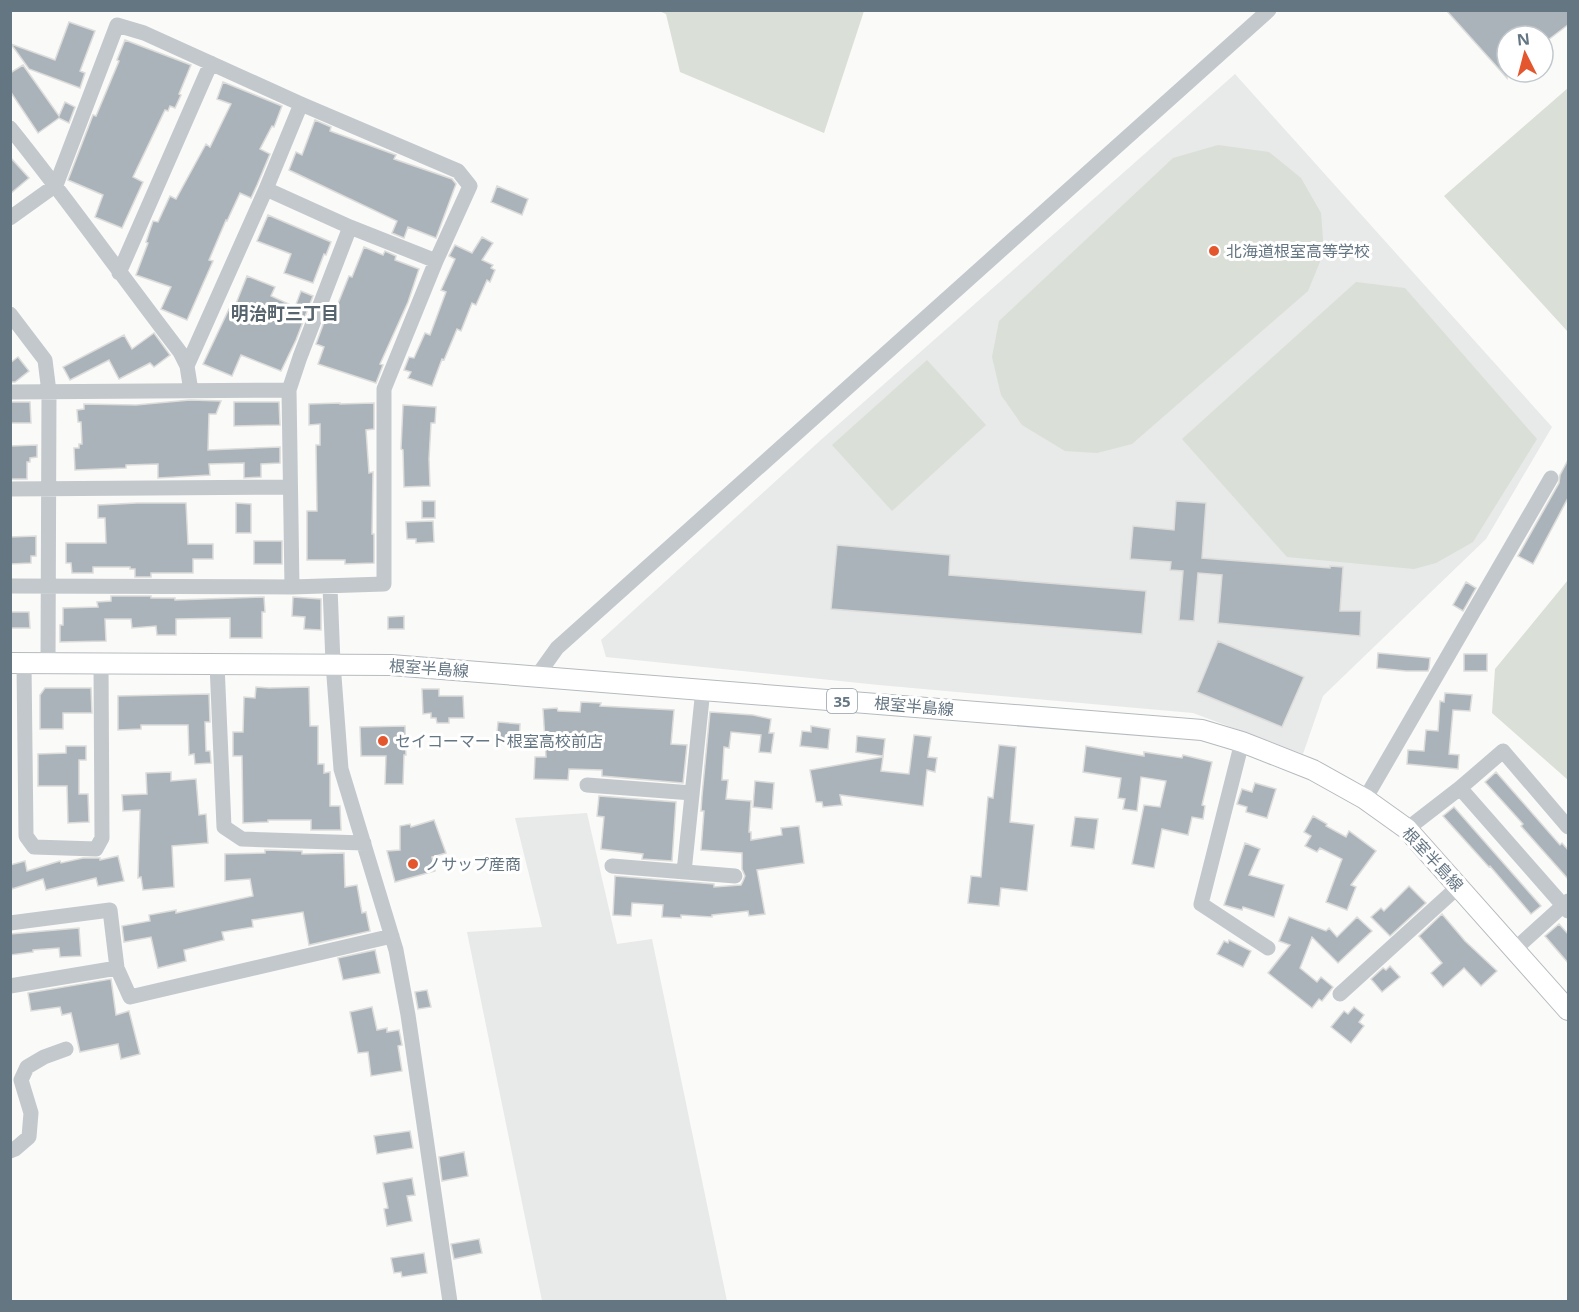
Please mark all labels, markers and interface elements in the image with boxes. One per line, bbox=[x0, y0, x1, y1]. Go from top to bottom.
north arrow bbox=[1495, 24, 1555, 84]
text: N bbox=[1516, 27, 1531, 51]
place label: 北海道根室高等学校 bbox=[1226, 240, 1370, 262]
marker: 北海道根室高等学校 bbox=[1207, 244, 1221, 258]
district label: 明治町三丁目 bbox=[231, 301, 339, 325]
street label: 根室半島線 bbox=[388, 654, 470, 682]
road number: 35 bbox=[827, 689, 857, 713]
street label: 根室半島線 bbox=[873, 692, 955, 720]
place label: セイコーマート根室高校前店 bbox=[395, 730, 603, 752]
marker: セイコーマート根室高校前店 bbox=[376, 734, 390, 748]
street label: 根室半島線 bbox=[1398, 822, 1468, 896]
place label: ノサップ産商 bbox=[425, 853, 521, 875]
marker: ノサップ産商 bbox=[406, 857, 420, 871]

